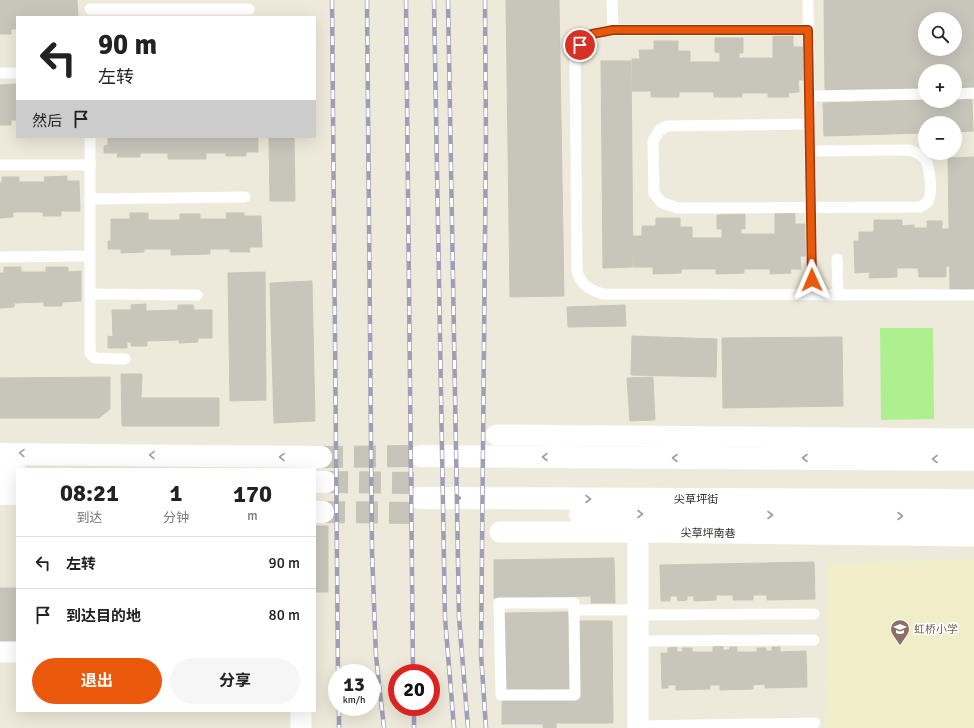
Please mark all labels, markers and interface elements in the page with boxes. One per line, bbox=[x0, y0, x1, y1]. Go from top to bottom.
map controls bbox=[918, 12, 962, 160]
button: search bbox=[918, 12, 962, 56]
text: 90 m bbox=[98, 28, 157, 62]
pin bbox=[563, 28, 597, 62]
icon: left bbox=[32, 32, 84, 84]
icon: arrive bbox=[569, 34, 591, 56]
button: + bbox=[918, 64, 962, 108]
text: 左转 bbox=[98, 66, 134, 88]
icon: arrive bbox=[70, 108, 92, 130]
text: 然后 bbox=[32, 112, 62, 130]
button: − bbox=[918, 116, 962, 160]
position arrow bbox=[791, 259, 833, 301]
one-way arrow bbox=[19, 449, 25, 457]
one-way arrow bbox=[149, 451, 155, 459]
one-way arrow bbox=[279, 453, 285, 461]
one-way arrow bbox=[542, 453, 548, 461]
one-way arrow bbox=[672, 453, 678, 462]
one-way arrow bbox=[802, 454, 808, 462]
one-way arrow bbox=[932, 455, 938, 463]
text: 08:21 bbox=[60, 478, 119, 508]
text: 1 bbox=[170, 478, 182, 508]
text: 170 bbox=[233, 479, 272, 509]
street label: 尖草坪街 bbox=[674, 493, 718, 506]
one-way arrow bbox=[455, 494, 461, 502]
one-way arrow bbox=[585, 495, 591, 503]
text: m bbox=[247, 508, 258, 524]
text: 到达 bbox=[76, 510, 103, 526]
text: 分钟 bbox=[163, 510, 189, 526]
one-way arrow bbox=[637, 510, 643, 518]
one-way arrow bbox=[767, 511, 773, 519]
one-way arrow bbox=[897, 512, 903, 520]
street label: 尖草坪南巷 bbox=[680, 527, 736, 540]
icon: left bbox=[32, 552, 54, 574]
text: 90 m bbox=[269, 554, 300, 572]
text: 左转 bbox=[66, 555, 96, 573]
icon: arrive bbox=[32, 604, 54, 626]
text: 80 m bbox=[269, 606, 300, 624]
text: 到达目的地 bbox=[66, 607, 141, 625]
school or university icon: 虹桥小学 bbox=[889, 618, 911, 646]
place label: 虹桥小学 bbox=[914, 623, 958, 636]
button: 退出 bbox=[32, 658, 162, 704]
button: 分享 bbox=[170, 658, 300, 704]
speed limit sign: 20 bbox=[388, 664, 440, 716]
text: 13 bbox=[343, 672, 365, 697]
text: km/h bbox=[343, 694, 365, 706]

